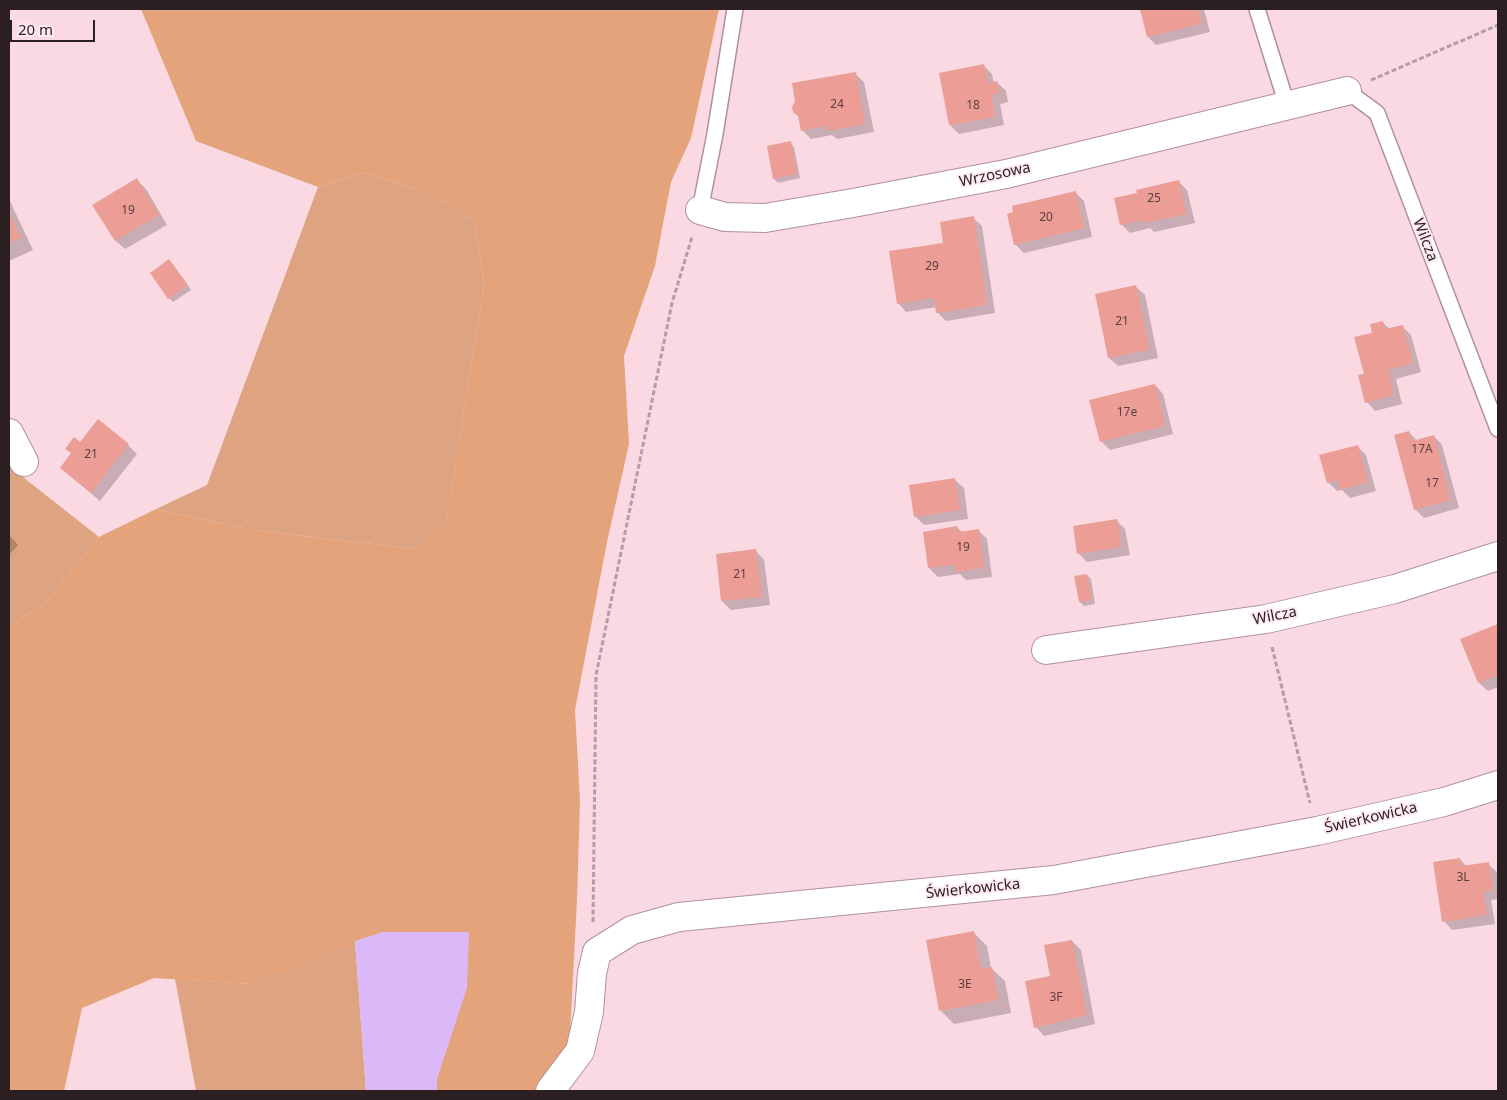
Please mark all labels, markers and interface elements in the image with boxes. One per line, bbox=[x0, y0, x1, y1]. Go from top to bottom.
scale bar bbox=[12, 10, 98, 42]
text: 20 m bbox=[18, 19, 53, 39]
house number: 24 bbox=[830, 98, 844, 112]
house number: 18 bbox=[966, 99, 980, 113]
street label: Wrzosowa bbox=[958, 159, 1032, 191]
house number: 25 bbox=[1147, 192, 1161, 206]
house number: 19 bbox=[121, 204, 135, 218]
house number: 20 bbox=[1039, 211, 1053, 225]
street label: Wilcza bbox=[1409, 216, 1441, 264]
house number: 29 bbox=[925, 260, 939, 274]
house number: 21 bbox=[1115, 315, 1129, 329]
house number: 17e bbox=[1117, 406, 1137, 420]
house number: 17A bbox=[1411, 443, 1433, 457]
house number: 21 bbox=[84, 448, 98, 462]
house number: 17 bbox=[1425, 477, 1439, 491]
house number: 19 bbox=[956, 541, 970, 555]
house number: 21 bbox=[733, 568, 747, 582]
street label: Wilcza bbox=[1252, 603, 1298, 629]
street label: Świerkowicka bbox=[1323, 799, 1419, 837]
house number: 3L bbox=[1456, 871, 1470, 885]
street label: Świerkowicka bbox=[925, 875, 1021, 903]
house number: 3E bbox=[958, 978, 972, 992]
house number: 3F bbox=[1049, 991, 1063, 1005]

